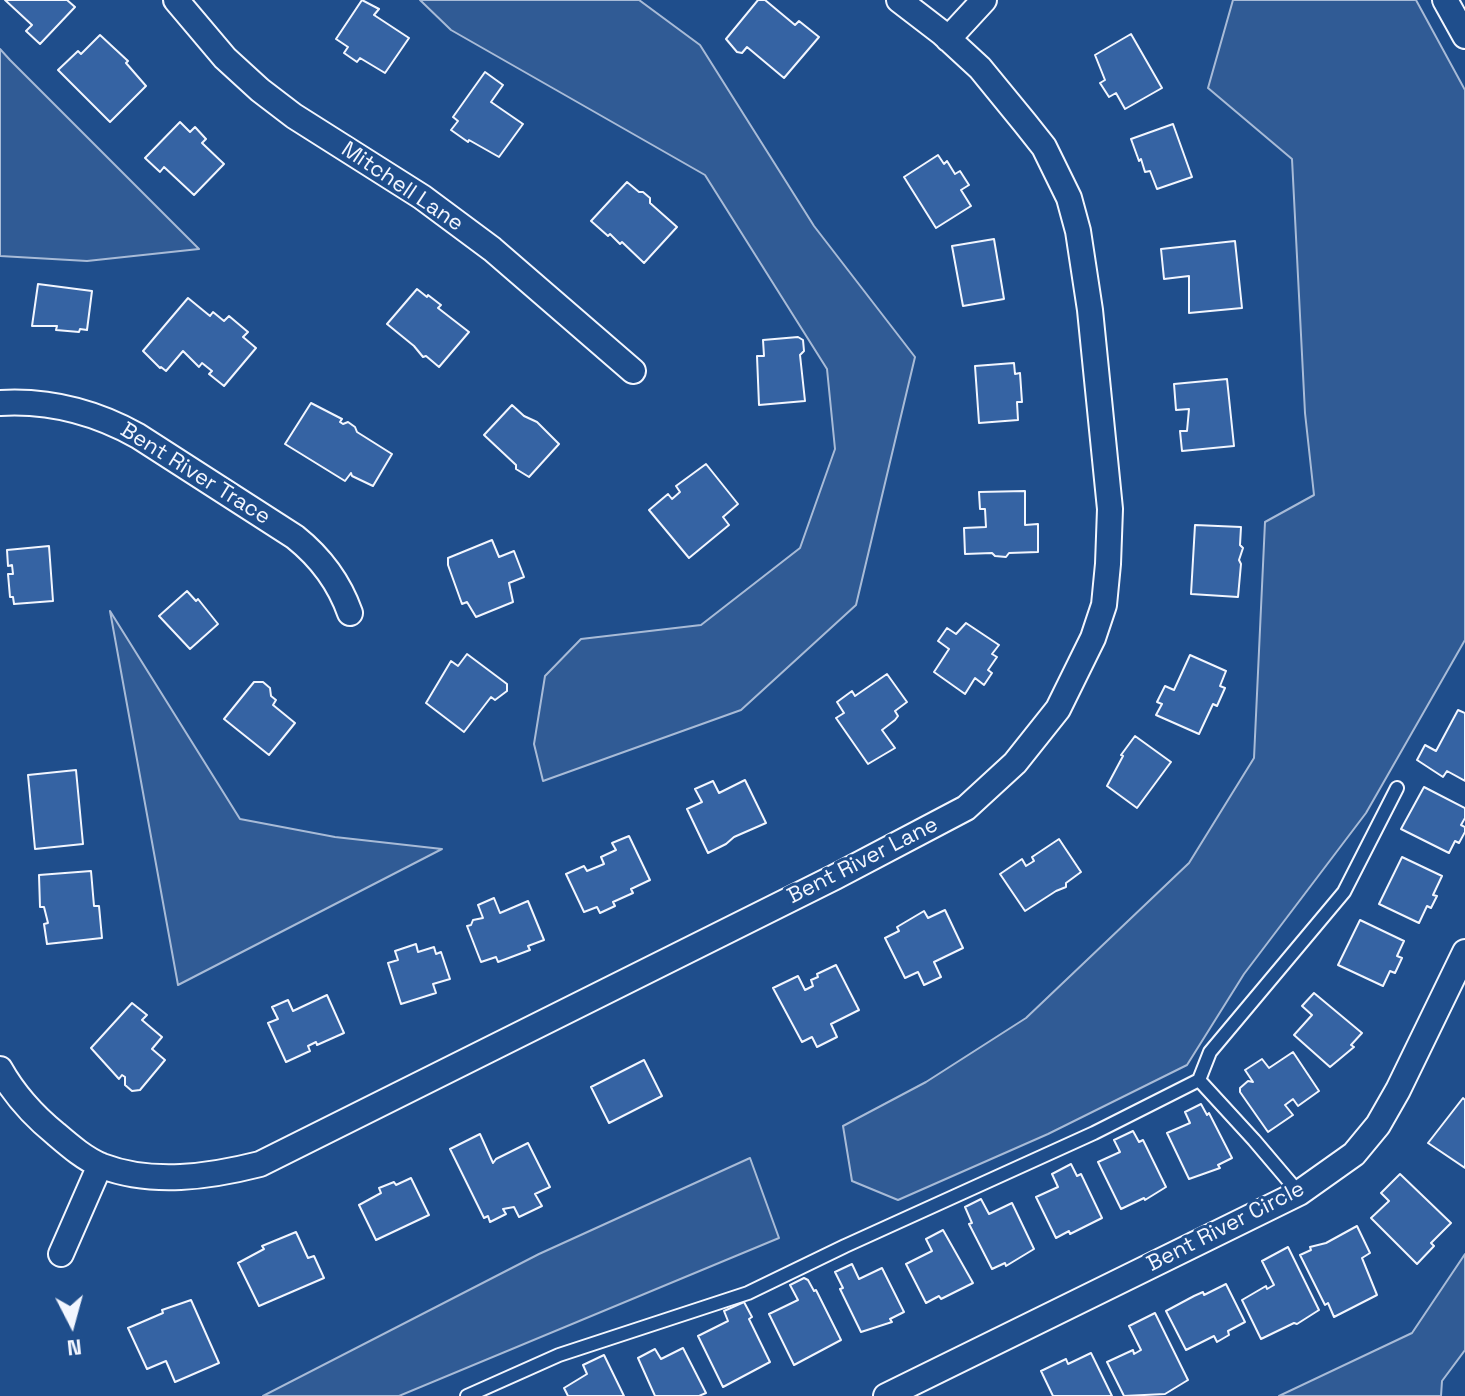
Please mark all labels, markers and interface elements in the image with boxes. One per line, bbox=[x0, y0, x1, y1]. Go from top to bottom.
street label: Mitchell Lane bbox=[336, 137, 468, 237]
street label: Bent River Trace bbox=[115, 417, 275, 531]
street label: Bent River Lane bbox=[783, 812, 943, 910]
street label: Bent River Circle bbox=[1143, 1176, 1309, 1278]
north arrow bbox=[32, 1284, 112, 1364]
text: N bbox=[66, 1333, 83, 1363]

